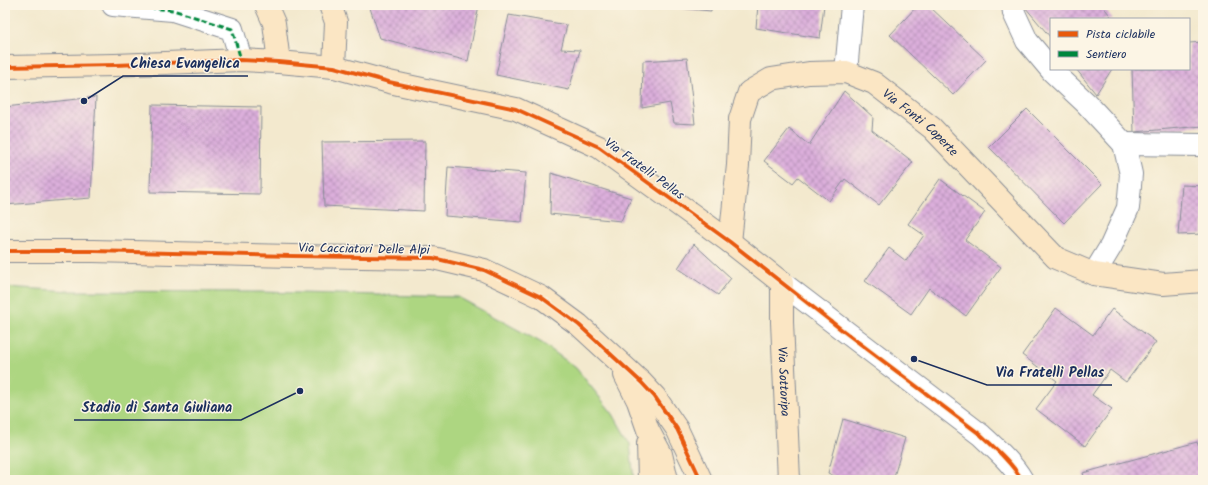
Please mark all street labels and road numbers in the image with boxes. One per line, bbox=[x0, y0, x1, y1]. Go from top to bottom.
street label: Via Fonti Coperte bbox=[877, 84, 963, 162]
street label: Via Fratelli Pellas bbox=[600, 133, 689, 206]
street label: Via Cacciatori Delle Alpi bbox=[298, 238, 431, 261]
street label: Via Sottoripa bbox=[771, 346, 795, 417]

